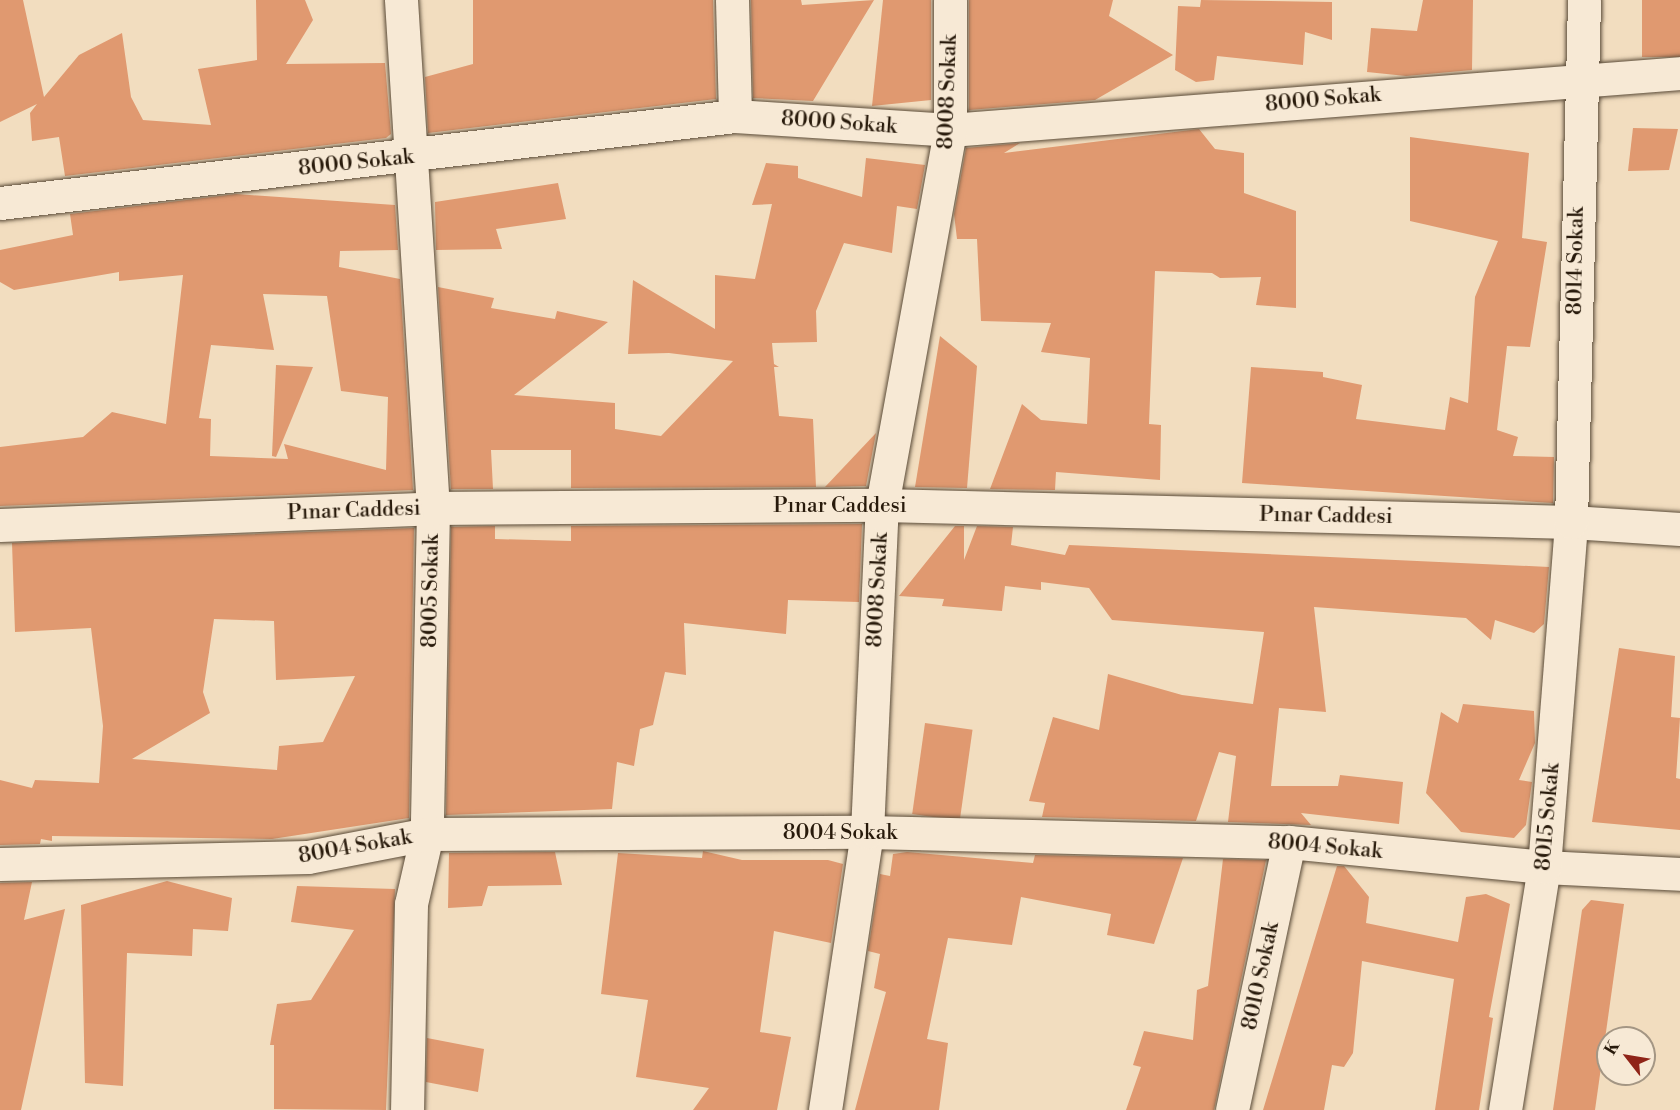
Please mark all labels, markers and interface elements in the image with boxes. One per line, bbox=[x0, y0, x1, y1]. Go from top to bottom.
street label: 8008 Sokak bbox=[933, 34, 963, 150]
street label: 8000 Sokak bbox=[1264, 82, 1382, 118]
street label: 8000 Sokak bbox=[780, 106, 898, 140]
street label: 8000 Sokak bbox=[297, 144, 415, 182]
street label: 8014 Sokak bbox=[1562, 207, 1590, 315]
street label: Pınar Caddesi bbox=[773, 493, 907, 519]
street label: Pınar Caddesi bbox=[287, 496, 421, 526]
street label: Pınar Caddesi bbox=[1259, 502, 1393, 530]
street label: 8008 Sokak bbox=[862, 532, 894, 648]
street label: 8005 Sokak bbox=[417, 534, 445, 648]
street label: 8015 Sokak bbox=[1531, 762, 1565, 872]
street label: 8004 Sokak bbox=[783, 820, 897, 846]
street label: 8004 Sokak bbox=[296, 825, 414, 869]
street label: 8004 Sokak bbox=[1267, 829, 1383, 865]
street label: 8010 Sokak bbox=[1237, 920, 1285, 1032]
north arrow bbox=[1596, 1026, 1656, 1086]
text: K bbox=[1600, 1037, 1624, 1058]

